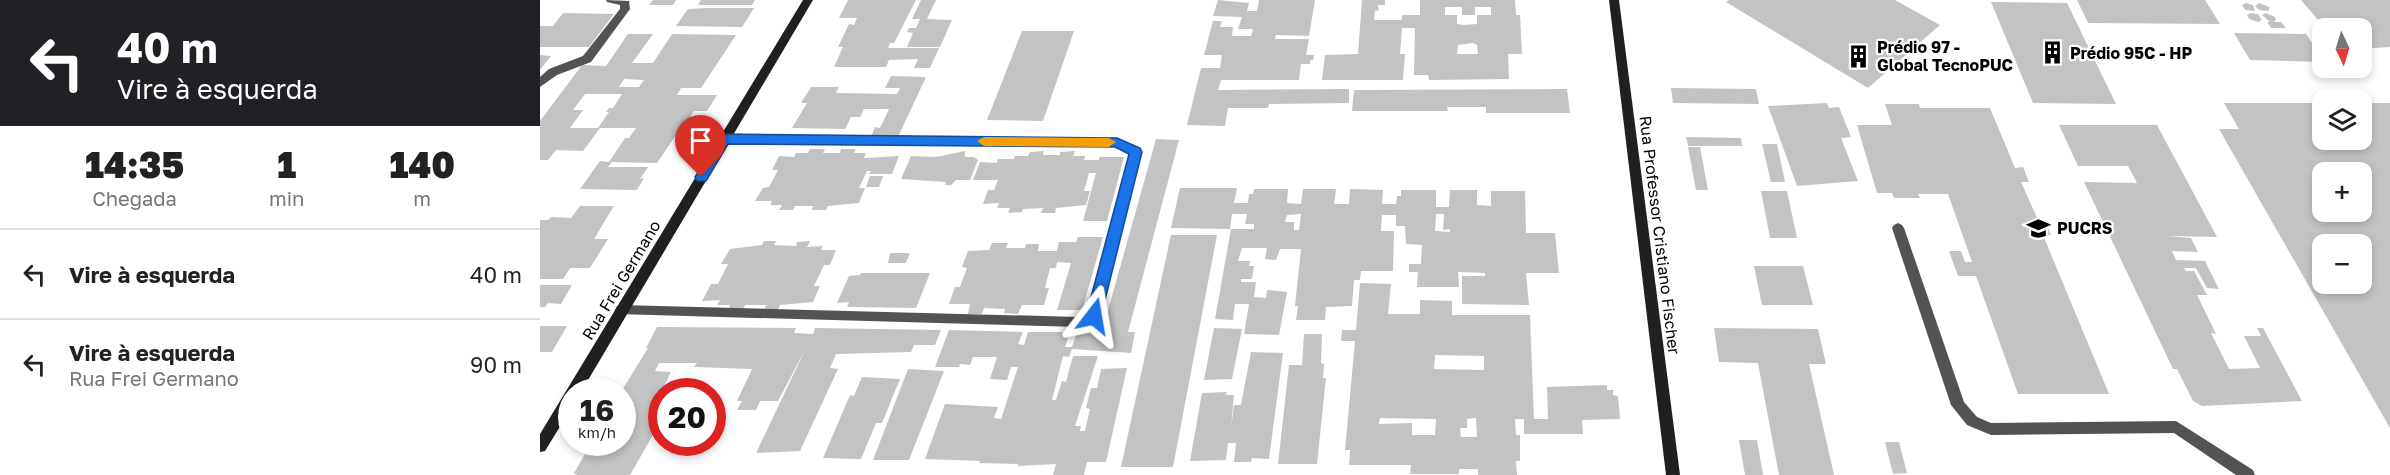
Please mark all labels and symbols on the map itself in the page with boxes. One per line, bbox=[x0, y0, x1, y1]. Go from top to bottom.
north arrow bbox=[2312, 18, 2372, 78]
place label: Prédio 97 - Global TecnoPUC bbox=[1877, 37, 2013, 75]
building icon: Prédio 95C - HP bbox=[2039, 40, 2065, 66]
building icon: Prédio 97 - Global TecnoPUC bbox=[1846, 43, 1872, 69]
place label: Prédio 95C - HP bbox=[2070, 43, 2193, 63]
street label: Rua Professor Cristiano Fischer bbox=[1635, 114, 1685, 356]
pin bbox=[675, 115, 726, 177]
school or university icon: PUCRS bbox=[2026, 215, 2052, 241]
street label: Rua Frei Germano bbox=[577, 217, 665, 343]
place label: PUCRS bbox=[2057, 218, 2113, 238]
position arrow bbox=[1062, 284, 1126, 348]
speed limit sign: 20 bbox=[648, 378, 726, 456]

